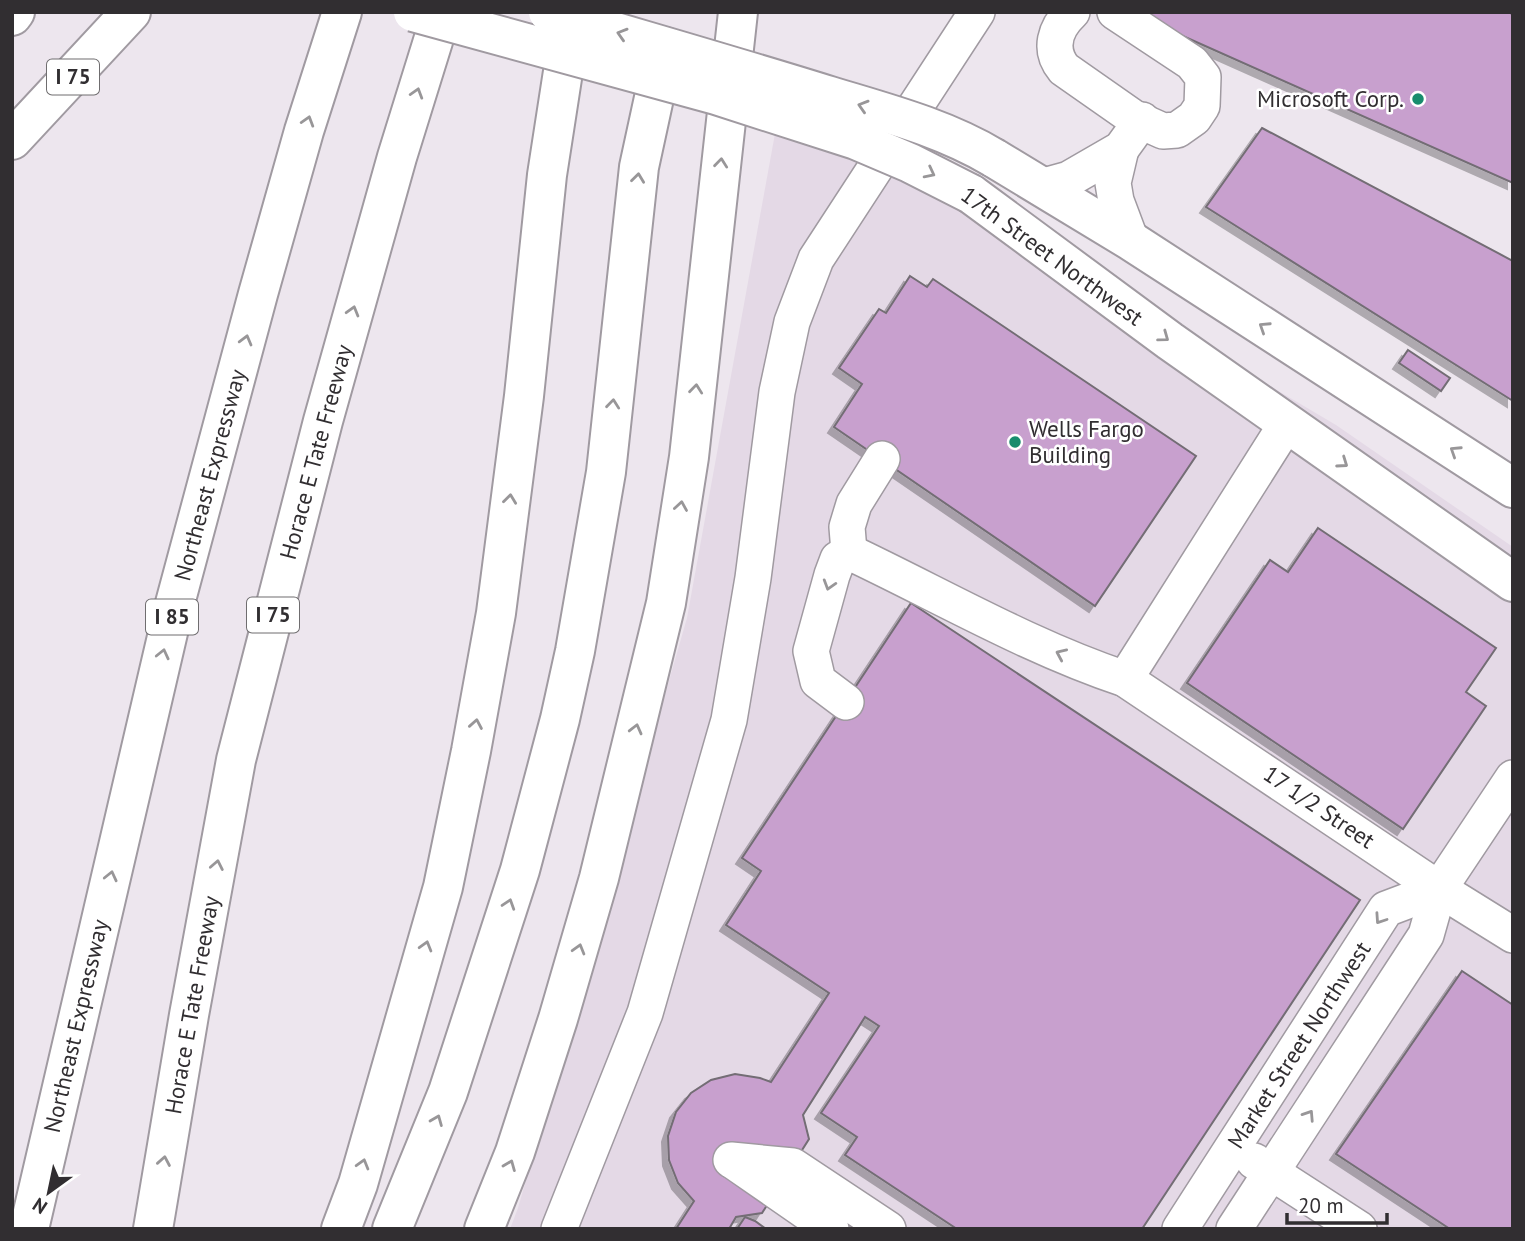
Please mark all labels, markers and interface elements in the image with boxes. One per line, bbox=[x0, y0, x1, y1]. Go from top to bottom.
one-way arrow bbox=[616, 28, 628, 43]
road number: I 75 bbox=[47, 60, 99, 94]
place label: Microsoft Corp. bbox=[1257, 84, 1404, 113]
one-way arrow bbox=[408, 87, 423, 99]
marker: Microsoft Corp. bbox=[1410, 91, 1426, 107]
one-way arrow bbox=[858, 100, 870, 114]
one-way arrow bbox=[299, 115, 314, 127]
one-way arrow bbox=[713, 157, 728, 168]
one-way arrow bbox=[923, 165, 935, 179]
one-way arrow bbox=[630, 172, 645, 183]
street label: 17th Street Northwest bbox=[955, 180, 1149, 332]
one-way arrow bbox=[345, 306, 360, 318]
one-way arrow bbox=[1259, 323, 1272, 336]
one-way arrow bbox=[1156, 328, 1169, 341]
one-way arrow bbox=[238, 334, 252, 346]
street label: Horace E Tate Freeway bbox=[273, 341, 358, 562]
street label: Northeast Expressway bbox=[167, 366, 252, 584]
one-way arrow bbox=[688, 383, 703, 394]
one-way arrow bbox=[605, 398, 620, 409]
place label: Wells Fargo Building bbox=[1029, 414, 1144, 469]
marker: Wells Fargo Building bbox=[1007, 434, 1023, 450]
one-way arrow bbox=[1450, 446, 1463, 459]
one-way arrow bbox=[1335, 455, 1348, 467]
one-way arrow bbox=[503, 493, 518, 505]
one-way arrow bbox=[673, 500, 688, 512]
one-way arrow bbox=[822, 579, 837, 591]
road number: I 75 bbox=[247, 598, 299, 632]
road number: I 85 bbox=[146, 600, 198, 634]
one-way arrow bbox=[1056, 648, 1069, 662]
one-way arrow bbox=[155, 649, 169, 661]
one-way arrow bbox=[468, 718, 483, 730]
one-way arrow bbox=[628, 723, 642, 735]
street label: 17 1/2 Street bbox=[1258, 759, 1381, 855]
one-way arrow bbox=[209, 859, 224, 871]
one-way arrow bbox=[103, 870, 118, 882]
street label: Horace E Tate Freeway bbox=[158, 893, 225, 1116]
one-way arrow bbox=[500, 899, 515, 911]
one-way arrow bbox=[1375, 911, 1388, 924]
street label: Northeast Expressway bbox=[37, 916, 114, 1135]
street label: Market Street Northwest bbox=[1221, 936, 1377, 1154]
one-way arrow bbox=[418, 940, 433, 952]
one-way arrow bbox=[570, 943, 585, 955]
one-way arrow bbox=[1301, 1110, 1313, 1123]
one-way arrow bbox=[428, 1115, 442, 1127]
one-way arrow bbox=[156, 1156, 171, 1167]
north arrow bbox=[14, 1157, 84, 1227]
one-way arrow bbox=[355, 1159, 370, 1171]
one-way arrow bbox=[501, 1160, 515, 1172]
scale bar bbox=[1287, 1182, 1387, 1226]
text: 20 m bbox=[1298, 1192, 1344, 1219]
text: N bbox=[28, 1193, 52, 1220]

